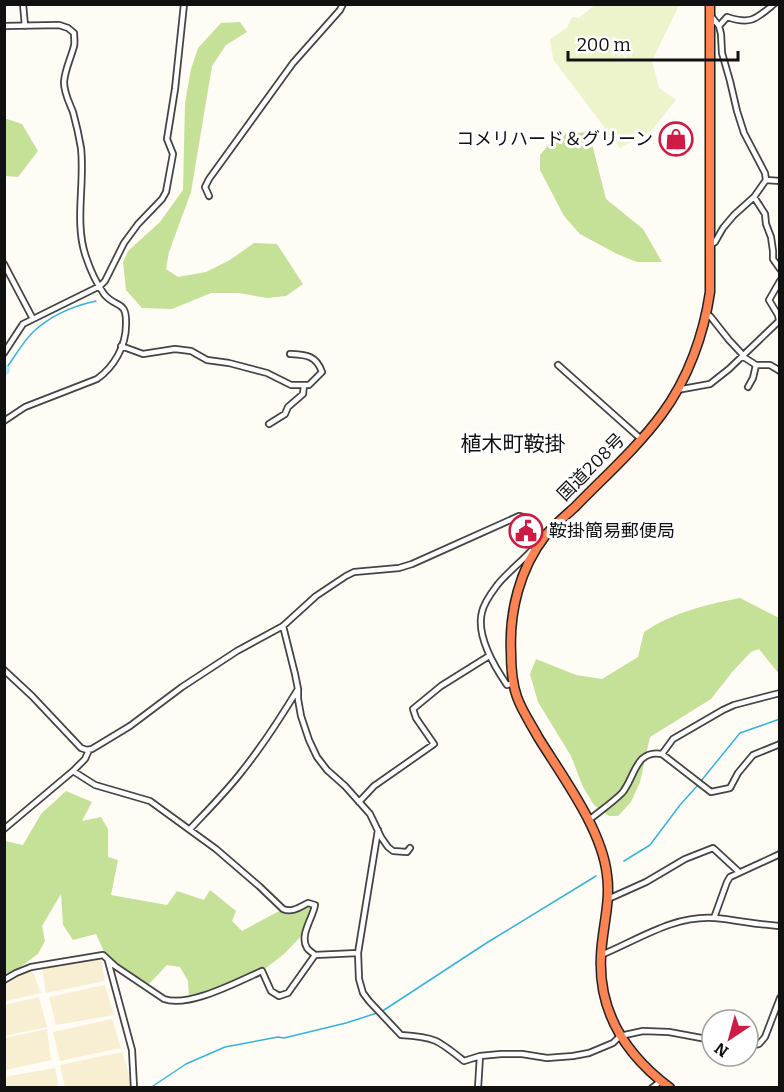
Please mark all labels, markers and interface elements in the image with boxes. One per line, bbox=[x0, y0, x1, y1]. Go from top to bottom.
scale bar bbox=[568, 24, 738, 62]
text: 200 m bbox=[577, 34, 631, 56]
shop icon: コメリハード＆グリーン bbox=[658, 121, 694, 157]
place label: コメリハード＆グリーン bbox=[456, 128, 653, 150]
street label: 国道208号 bbox=[553, 429, 629, 505]
district label: 植木町鞍掛 bbox=[461, 431, 566, 457]
public building icon: 鞍掛簡易郵便局 bbox=[508, 513, 544, 549]
place label: 鞍掛簡易郵便局 bbox=[549, 520, 675, 542]
north arrow bbox=[700, 1008, 760, 1068]
text: N bbox=[711, 1038, 732, 1061]

